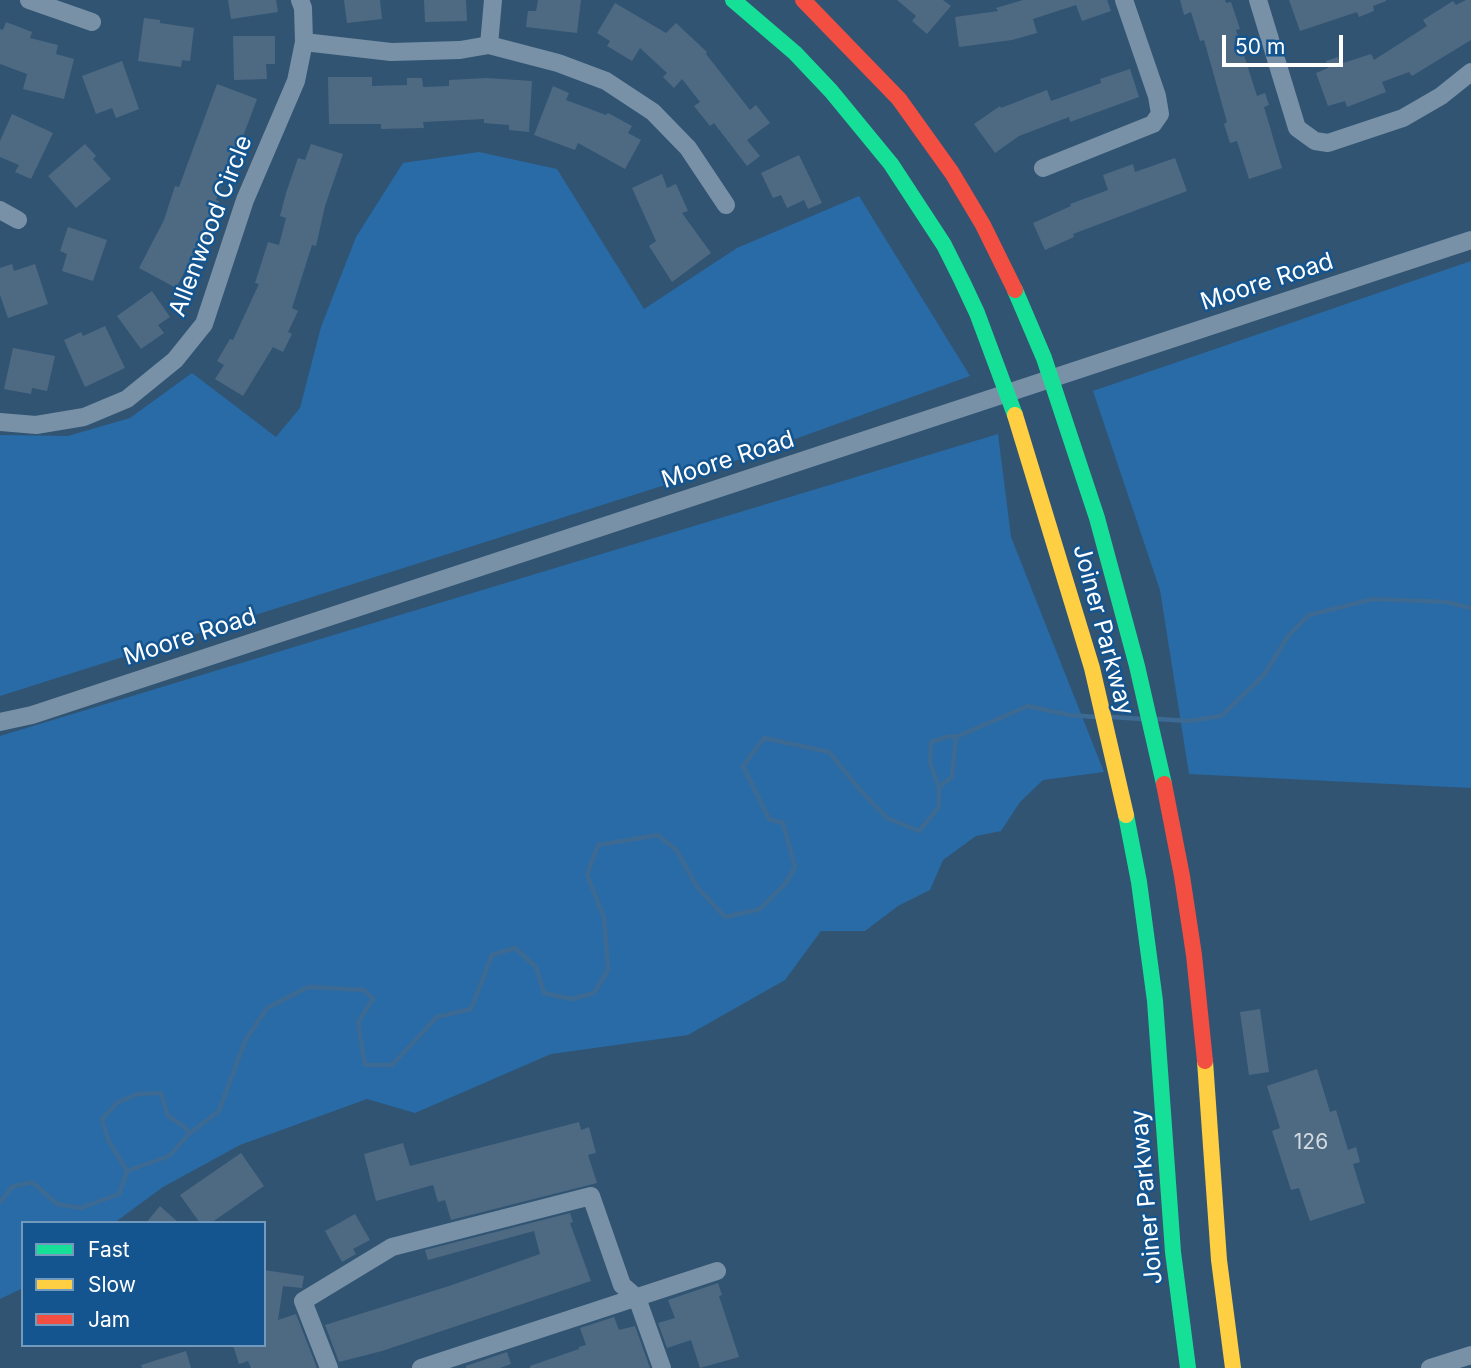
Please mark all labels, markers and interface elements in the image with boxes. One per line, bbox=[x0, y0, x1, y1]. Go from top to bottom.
scale bar bbox=[1226, 21, 1347, 65]
text: 50 m bbox=[1235, 34, 1285, 59]
street label: Allenwood Circle bbox=[163, 132, 259, 320]
street label: Moore Road bbox=[1197, 247, 1337, 317]
street label: Moore Road bbox=[658, 425, 798, 495]
street label: Joiner Parkway bbox=[1066, 542, 1140, 718]
street label: Moore Road bbox=[120, 602, 260, 672]
street label: Joiner Parkway bbox=[1125, 1108, 1169, 1286]
house number: 126 bbox=[1294, 1130, 1328, 1156]
legend bbox=[21, 1221, 266, 1347]
text: Fast bbox=[88, 1237, 130, 1262]
text: Slow bbox=[88, 1272, 136, 1297]
text: Jam bbox=[88, 1307, 130, 1332]

